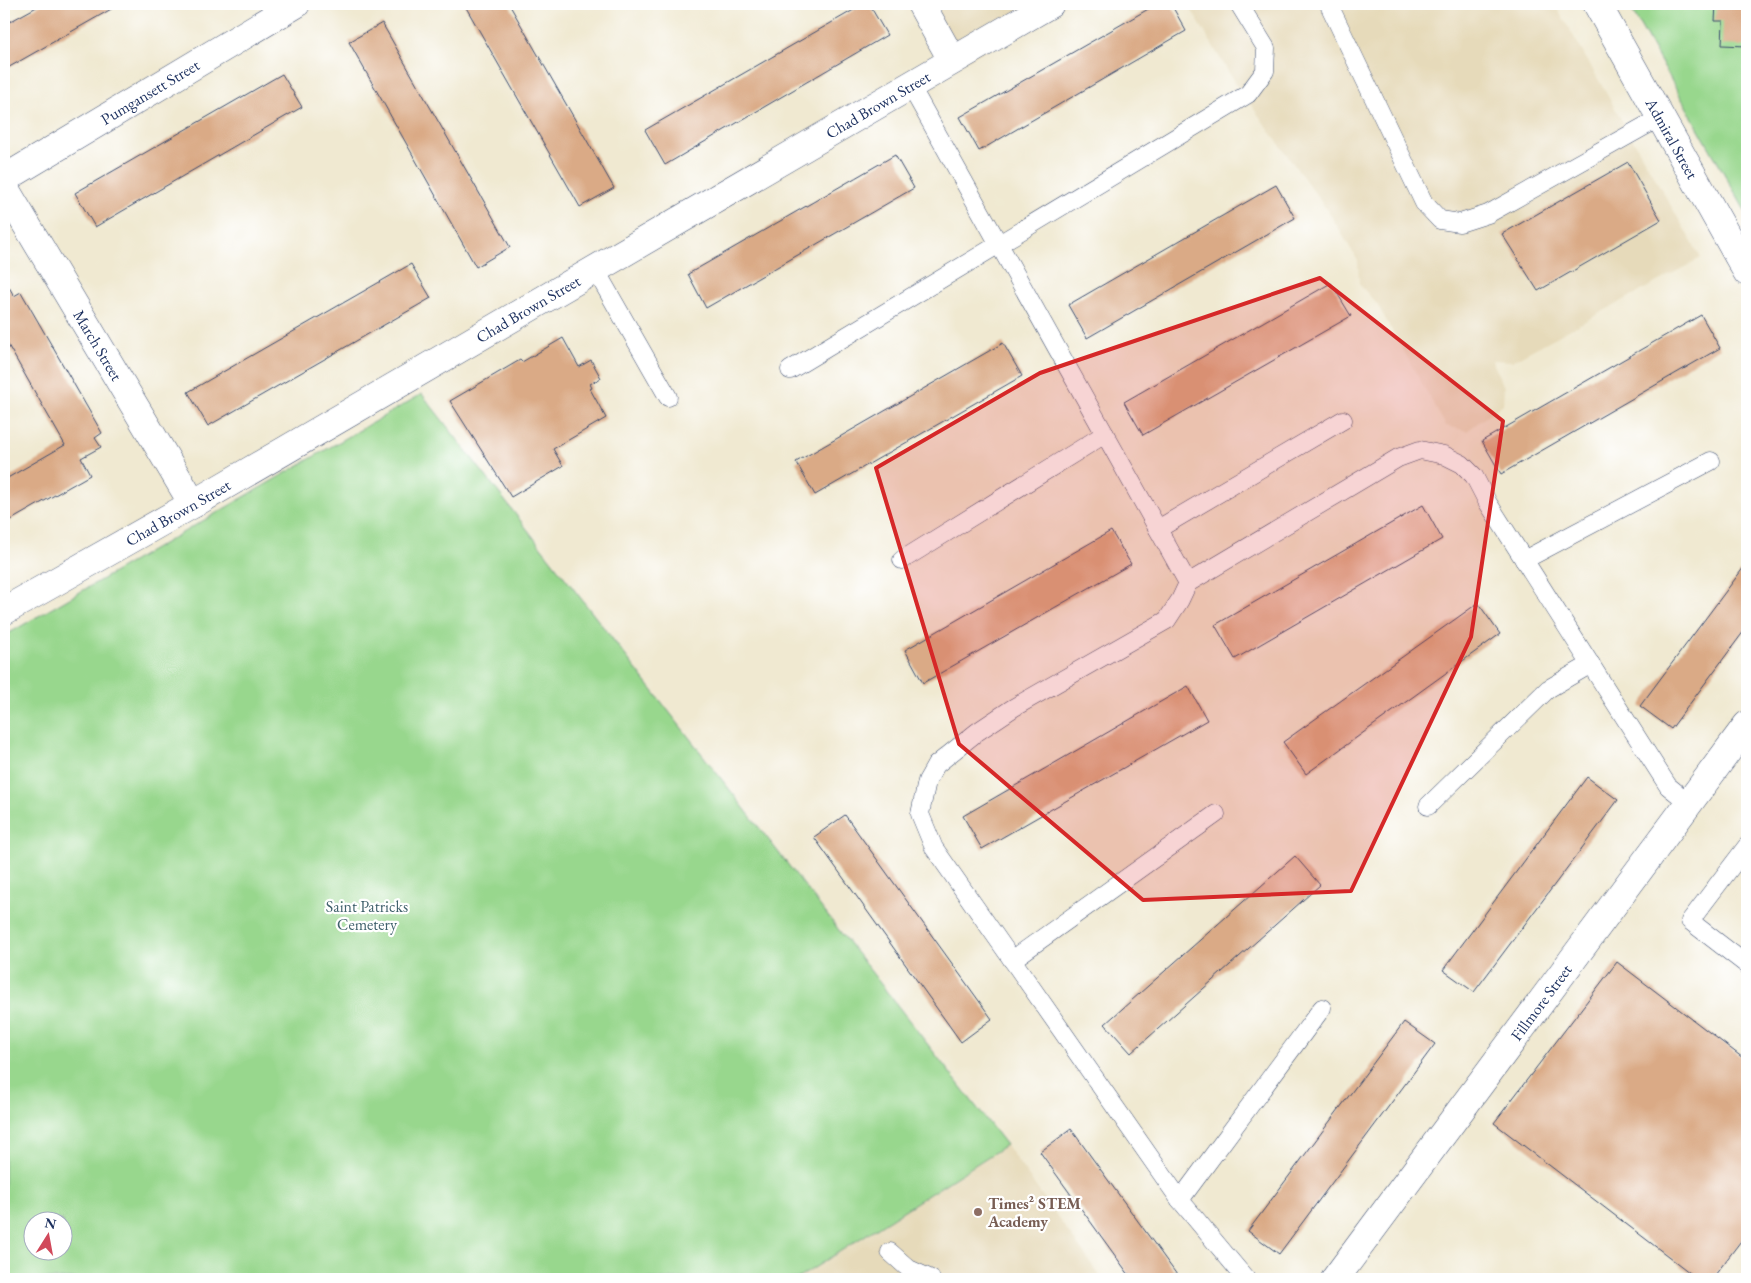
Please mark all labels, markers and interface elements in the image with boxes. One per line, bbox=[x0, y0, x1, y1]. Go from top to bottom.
street label: Pumgansett Street bbox=[97, 54, 203, 129]
street label: Chad Brown Street bbox=[822, 66, 934, 143]
street label: Admiral Street bbox=[1641, 93, 1703, 183]
street label: Chad Brown Street bbox=[472, 270, 584, 347]
street label: March Street bbox=[69, 306, 127, 384]
street label: Chad Brown Street bbox=[122, 474, 234, 551]
park label: Saint Patricks Cemetery bbox=[326, 896, 408, 935]
street label: Fillmore Street bbox=[1506, 960, 1576, 1045]
place label: Times² STEM Academy bbox=[987, 1193, 1081, 1232]
marker: Times² STEM Academy bbox=[972, 1206, 984, 1218]
north arrow bbox=[22, 1210, 72, 1260]
text: N bbox=[43, 1213, 58, 1233]

